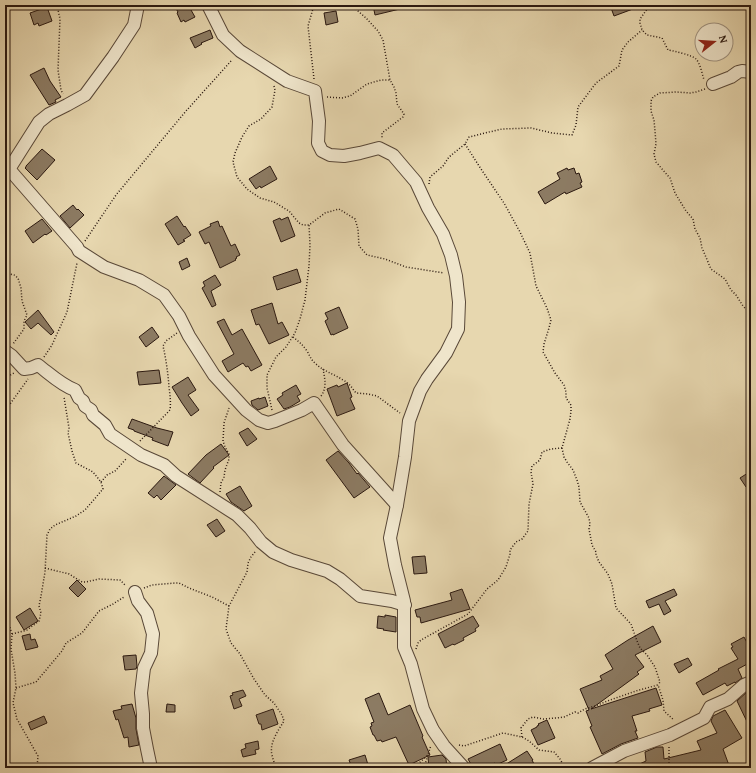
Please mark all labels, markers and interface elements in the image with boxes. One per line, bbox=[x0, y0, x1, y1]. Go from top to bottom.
north arrow bbox=[694, 22, 734, 62]
text: N bbox=[715, 33, 732, 46]

